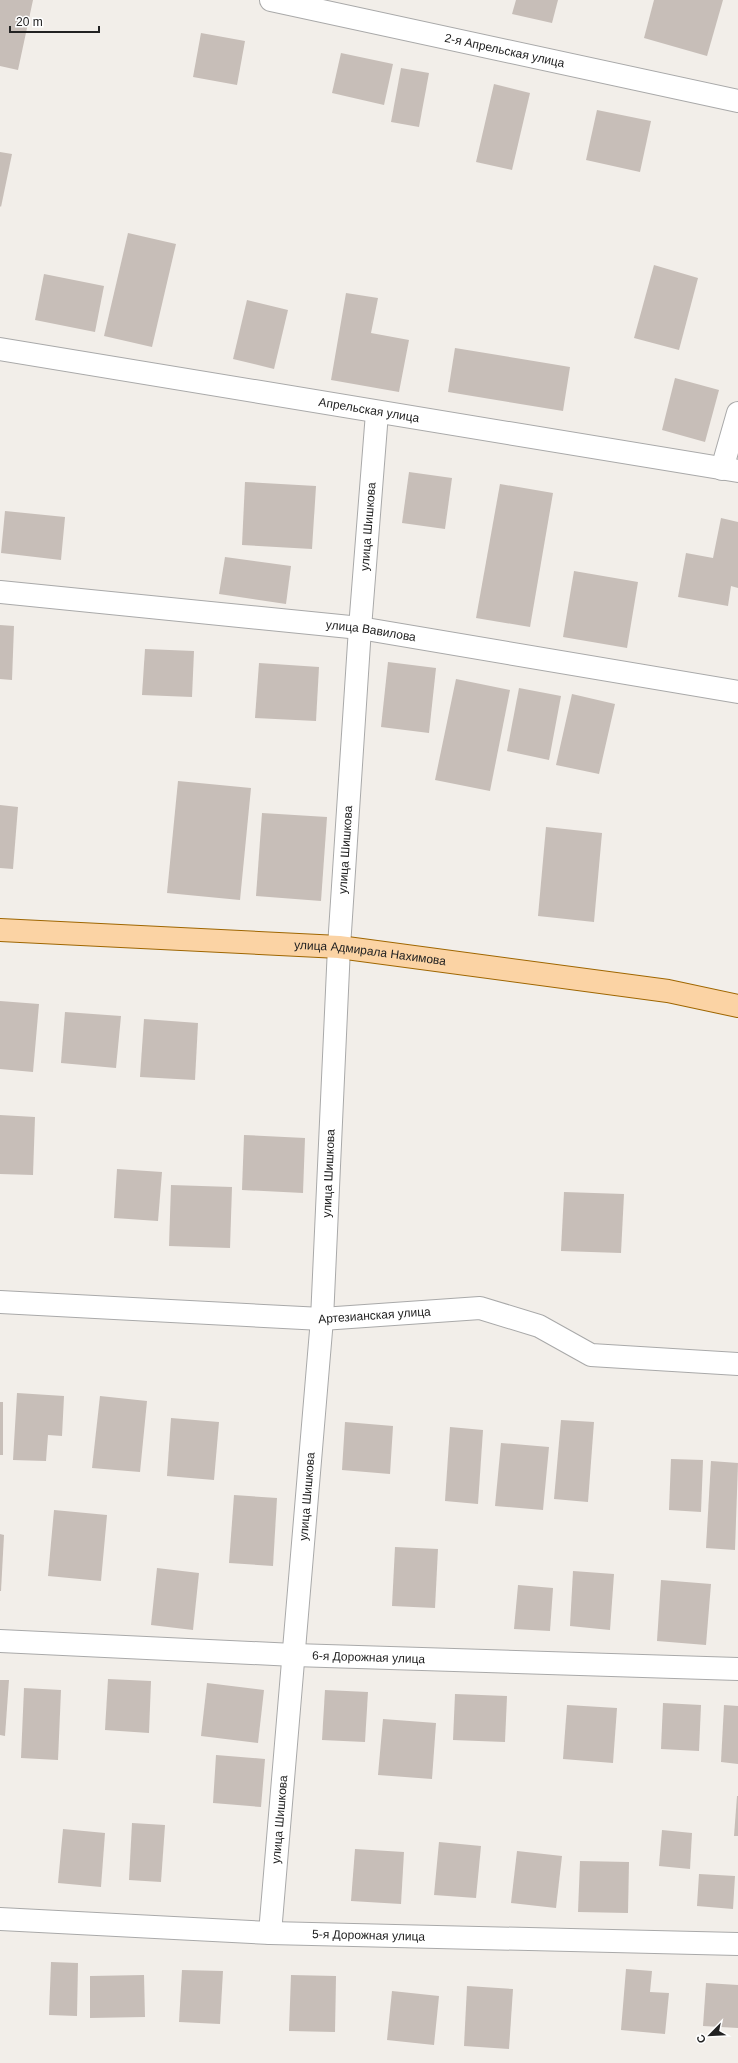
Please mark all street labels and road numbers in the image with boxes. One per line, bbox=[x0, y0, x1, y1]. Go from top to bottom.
street label: 2-я Апрельская улица bbox=[443, 31, 566, 70]
street label: Апрельская улица bbox=[318, 395, 421, 425]
street label: улица Шишкова bbox=[358, 482, 379, 571]
street label: улица Вавилова bbox=[325, 618, 417, 644]
street label: улица Шишкова bbox=[335, 805, 355, 895]
street label: улица Адмирала Нахимова bbox=[294, 938, 447, 968]
street label: улица Шишкова bbox=[320, 1128, 338, 1218]
street label: Артезианская улица bbox=[318, 1304, 432, 1326]
street label: улица Шишкова bbox=[296, 1451, 318, 1541]
street label: 6-я Дорожная улица bbox=[312, 1649, 426, 1666]
street label: улица Шишкова bbox=[269, 1774, 290, 1864]
street label: 5-я Дорожная улица bbox=[312, 1927, 426, 1944]

